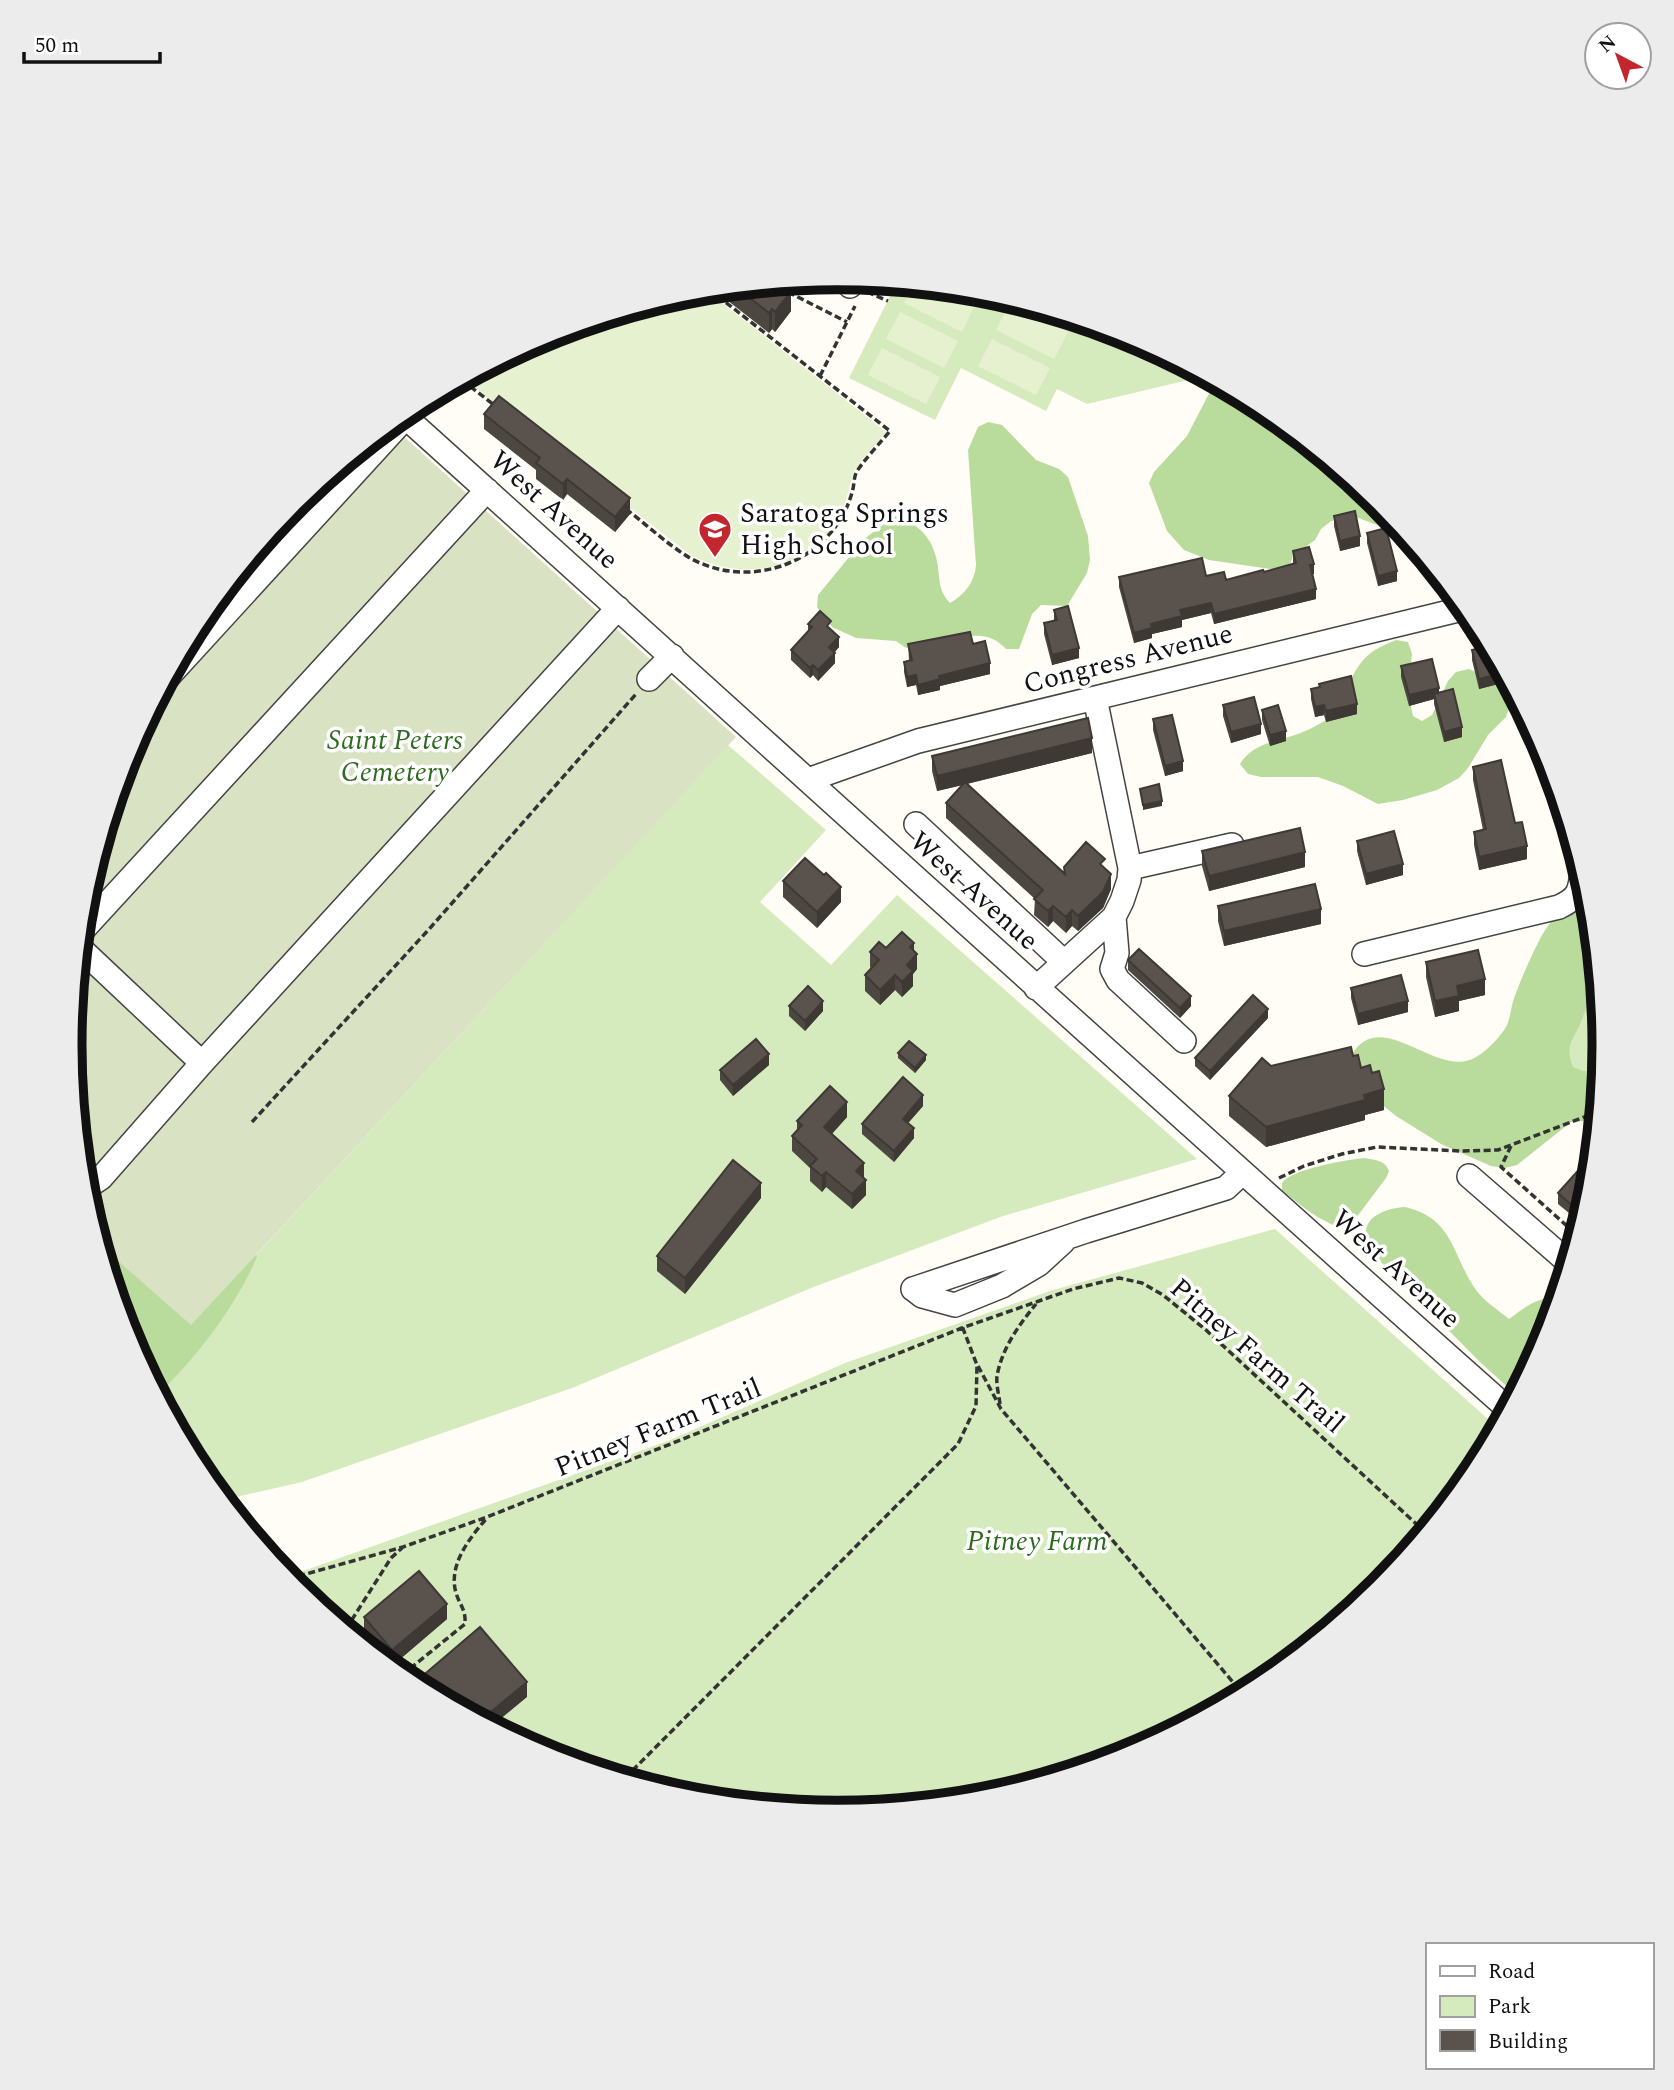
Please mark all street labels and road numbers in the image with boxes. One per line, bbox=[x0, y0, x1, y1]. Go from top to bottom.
street label: West Avenue bbox=[480, 440, 628, 580]
street label: Congress Avenue bbox=[1019, 612, 1237, 706]
street label: West Avenue bbox=[900, 821, 1048, 961]
street label: West Avenue bbox=[1322, 1199, 1470, 1339]
street label: Pitney Farm Trail bbox=[1160, 1268, 1354, 1444]
street label: Pitney Farm Trail bbox=[548, 1367, 768, 1489]

